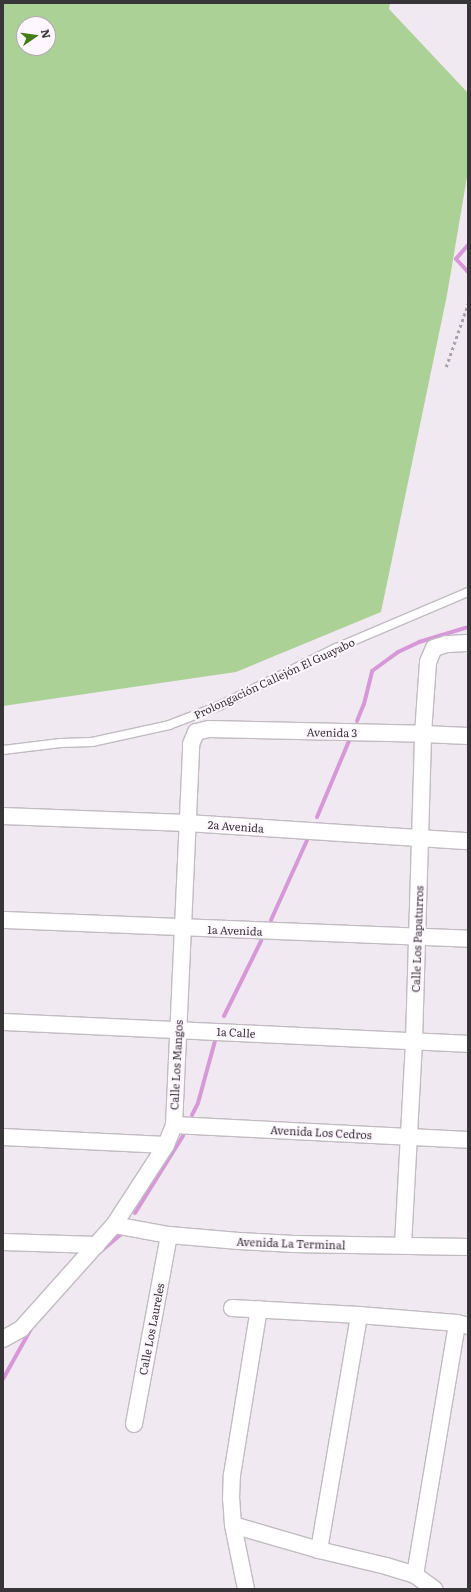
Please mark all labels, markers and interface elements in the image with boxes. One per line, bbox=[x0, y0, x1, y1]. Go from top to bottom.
north arrow bbox=[16, 16, 56, 56]
text: N bbox=[38, 27, 56, 40]
street label: Prolongación Callejón El Guayabo bbox=[191, 635, 357, 721]
street label: Avenida 3 bbox=[307, 725, 357, 739]
street label: 2a Avenida bbox=[207, 817, 265, 835]
street label: Calle Los Papaturros bbox=[409, 885, 425, 993]
street label: 1a Avenida bbox=[207, 922, 263, 938]
street label: Calle Los Mangos bbox=[167, 1020, 185, 1110]
street label: 1a Calle bbox=[216, 1024, 256, 1040]
street label: Avenida Los Cedros bbox=[270, 1123, 372, 1141]
street label: Avenida La Terminal bbox=[236, 1234, 346, 1252]
street label: Calle Los Laureles bbox=[136, 1282, 166, 1376]

